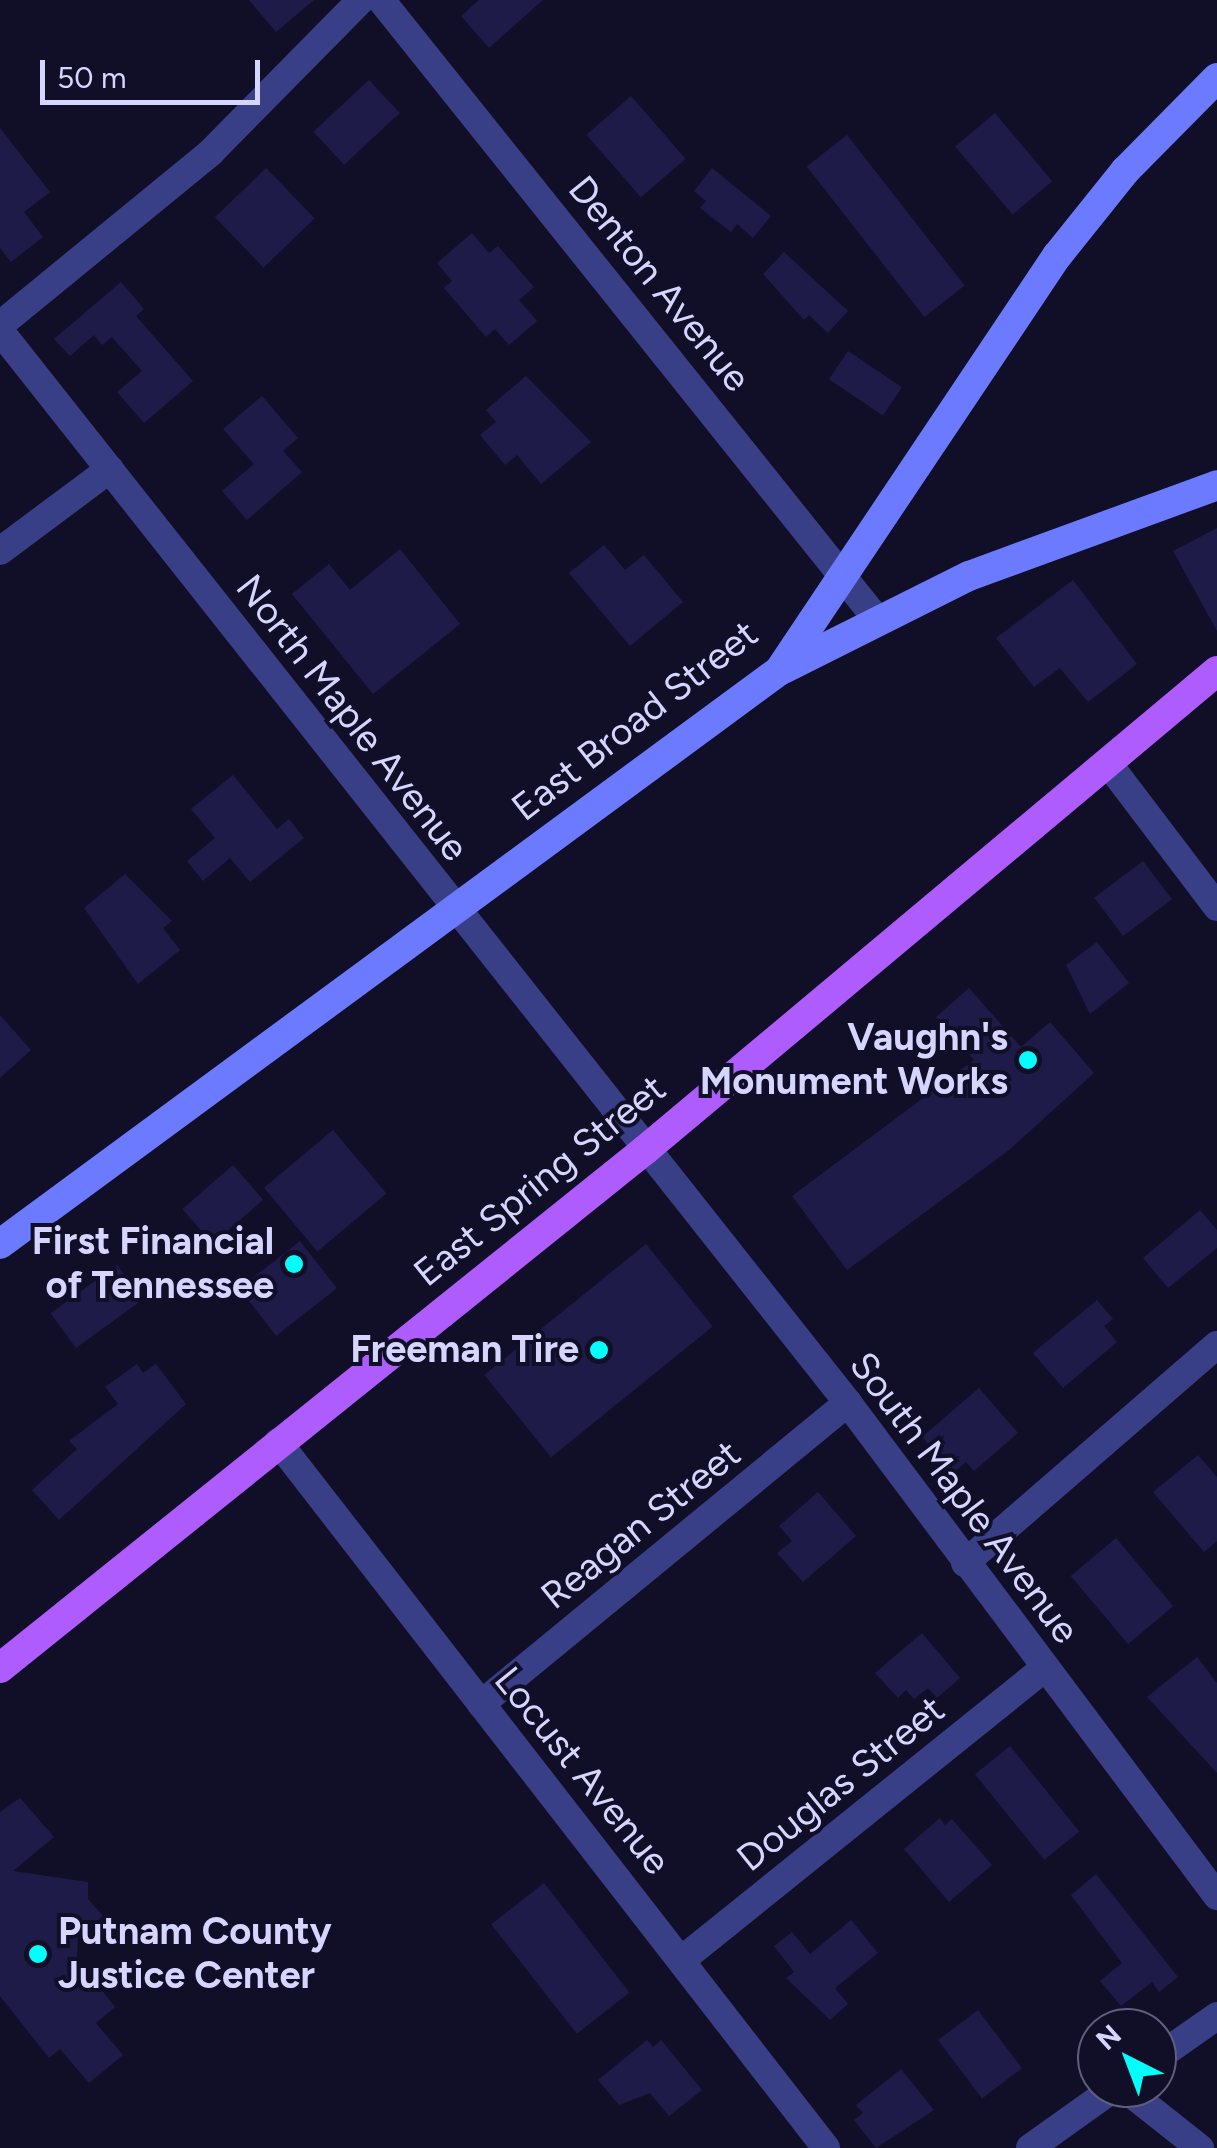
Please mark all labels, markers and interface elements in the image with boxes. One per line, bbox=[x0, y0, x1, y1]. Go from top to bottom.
scale bar bbox=[45, 40, 265, 102]
text: 50 m bbox=[57, 59, 126, 96]
street label: Denton Avenue bbox=[558, 167, 760, 401]
street label: North Maple Avenue bbox=[226, 566, 478, 870]
street label: East Broad Street bbox=[503, 611, 767, 831]
place label: Vaughn's Monument Works bbox=[700, 1015, 1008, 1104]
marker: Vaughn's Monument Works bbox=[1017, 1049, 1039, 1071]
street label: East Spring Street bbox=[405, 1066, 675, 1296]
place label: First Financial of Tennessee bbox=[32, 1219, 274, 1308]
marker: First Financial of Tennessee bbox=[283, 1253, 305, 1275]
place label: Freeman Tire bbox=[350, 1327, 579, 1373]
marker: Freeman Tire bbox=[588, 1339, 610, 1361]
street label: South Maple Avenue bbox=[840, 1344, 1088, 1652]
street label: Reagan Street bbox=[532, 1431, 750, 1619]
street label: Locust Avenue bbox=[485, 1658, 679, 1884]
street label: Douglas Street bbox=[728, 1687, 954, 1881]
place label: Putnam County Justice Center bbox=[58, 1909, 332, 1998]
marker: Putnam County Justice Center bbox=[27, 1943, 49, 1965]
north arrow bbox=[1077, 2008, 1177, 2108]
text: N bbox=[1089, 2017, 1128, 2057]

